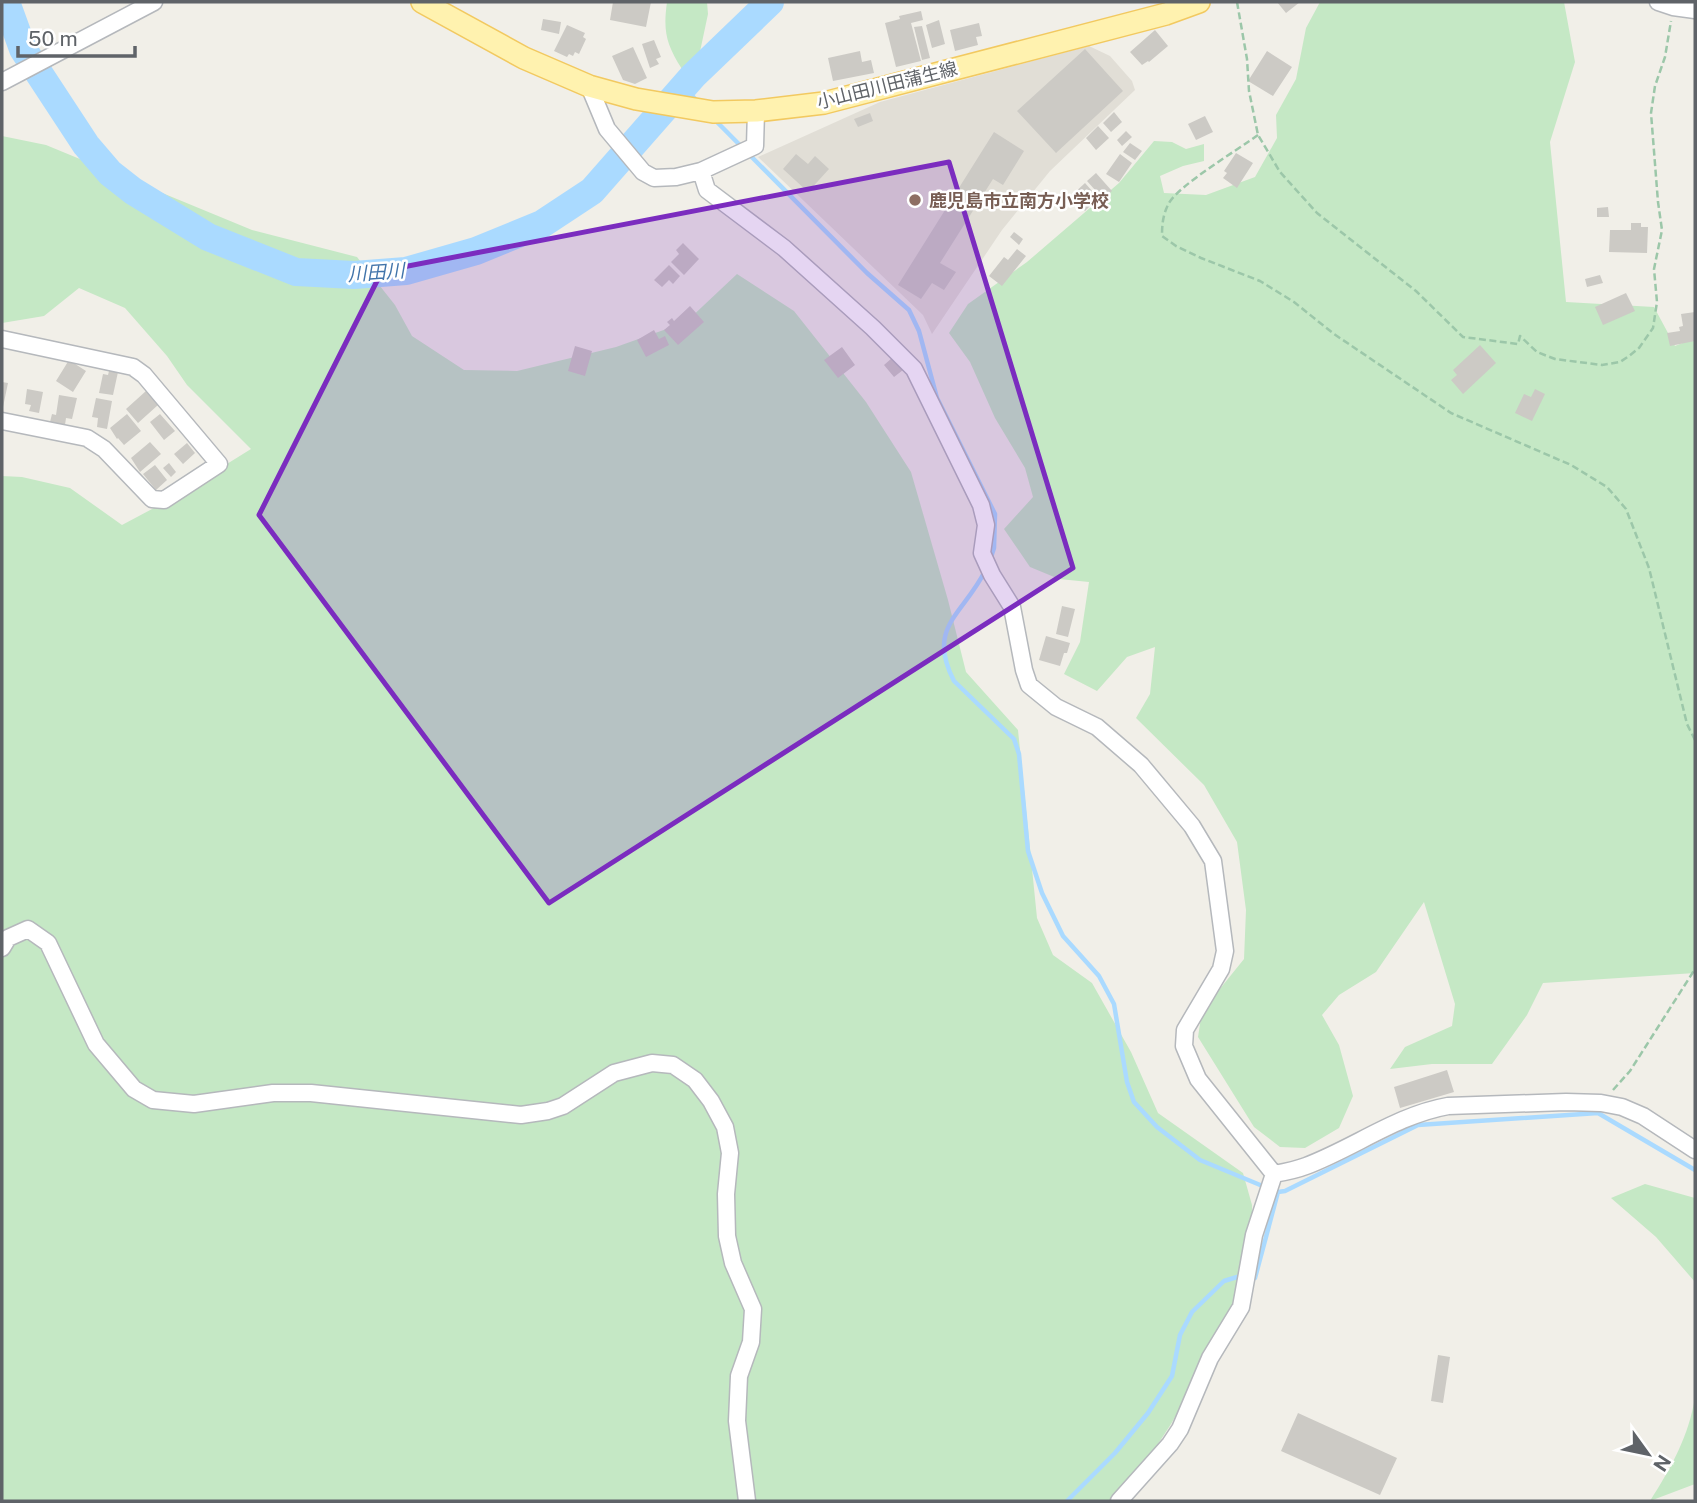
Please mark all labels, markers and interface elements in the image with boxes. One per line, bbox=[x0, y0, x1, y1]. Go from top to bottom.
scale bar bbox=[18, 14, 135, 58]
text: 50 m bbox=[28, 26, 78, 51]
street label: 小山田川田蒲生線 bbox=[815, 57, 959, 113]
place label: 鹿児島市立南方小学校 bbox=[929, 190, 1109, 211]
marker: 鹿児島市立南方小学校 bbox=[907, 192, 923, 208]
water label: 川田川 bbox=[347, 259, 407, 285]
north arrow bbox=[1613, 1419, 1683, 1489]
text: N bbox=[1649, 1451, 1676, 1475]

